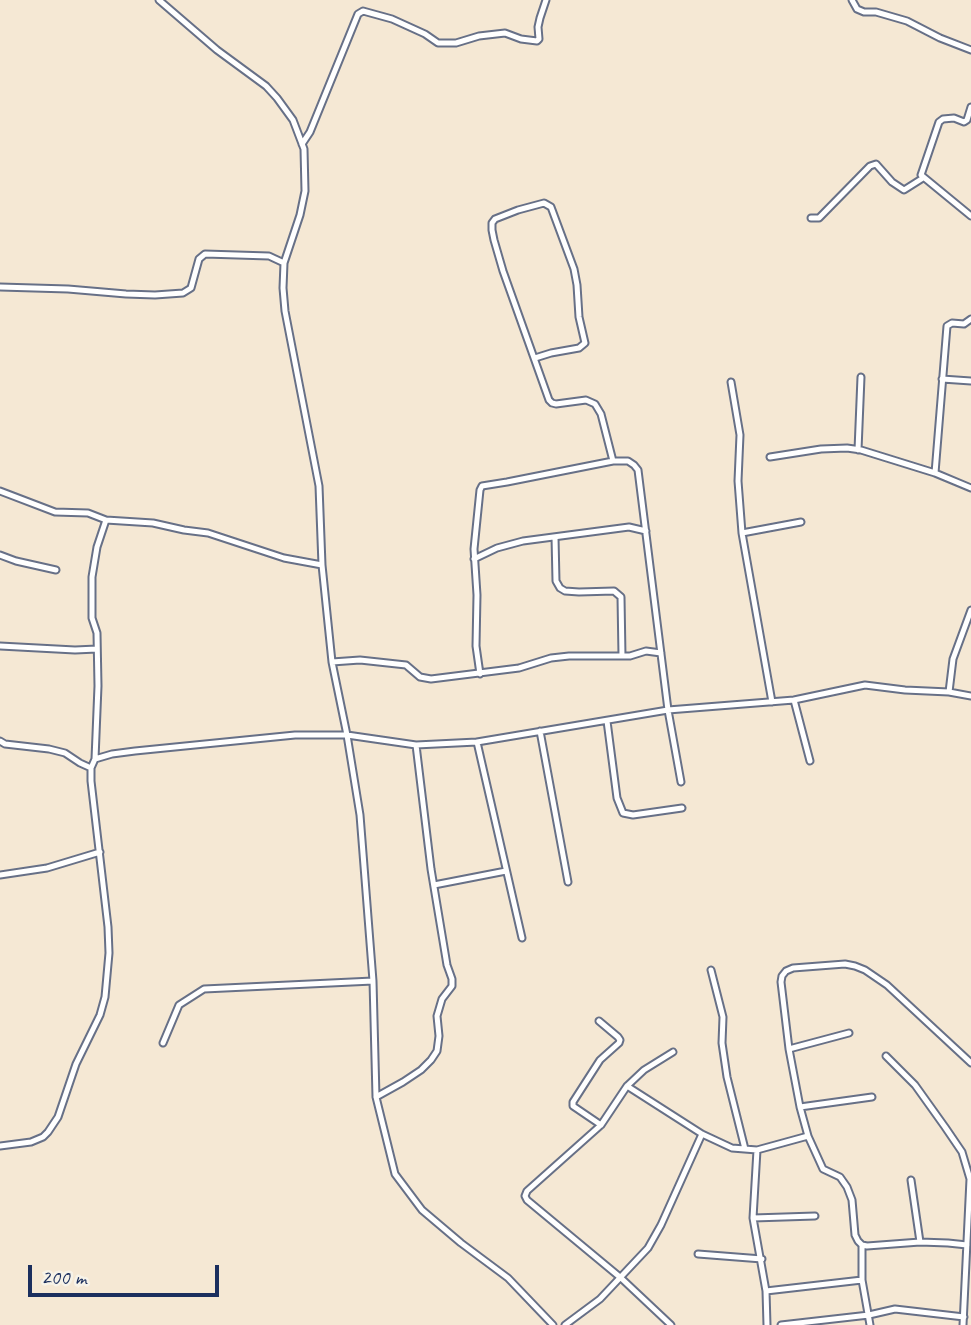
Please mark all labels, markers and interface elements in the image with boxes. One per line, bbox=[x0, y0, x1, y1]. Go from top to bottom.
scale bar bbox=[32, 1252, 222, 1296]
text: 200 m bbox=[41, 1264, 86, 1290]

